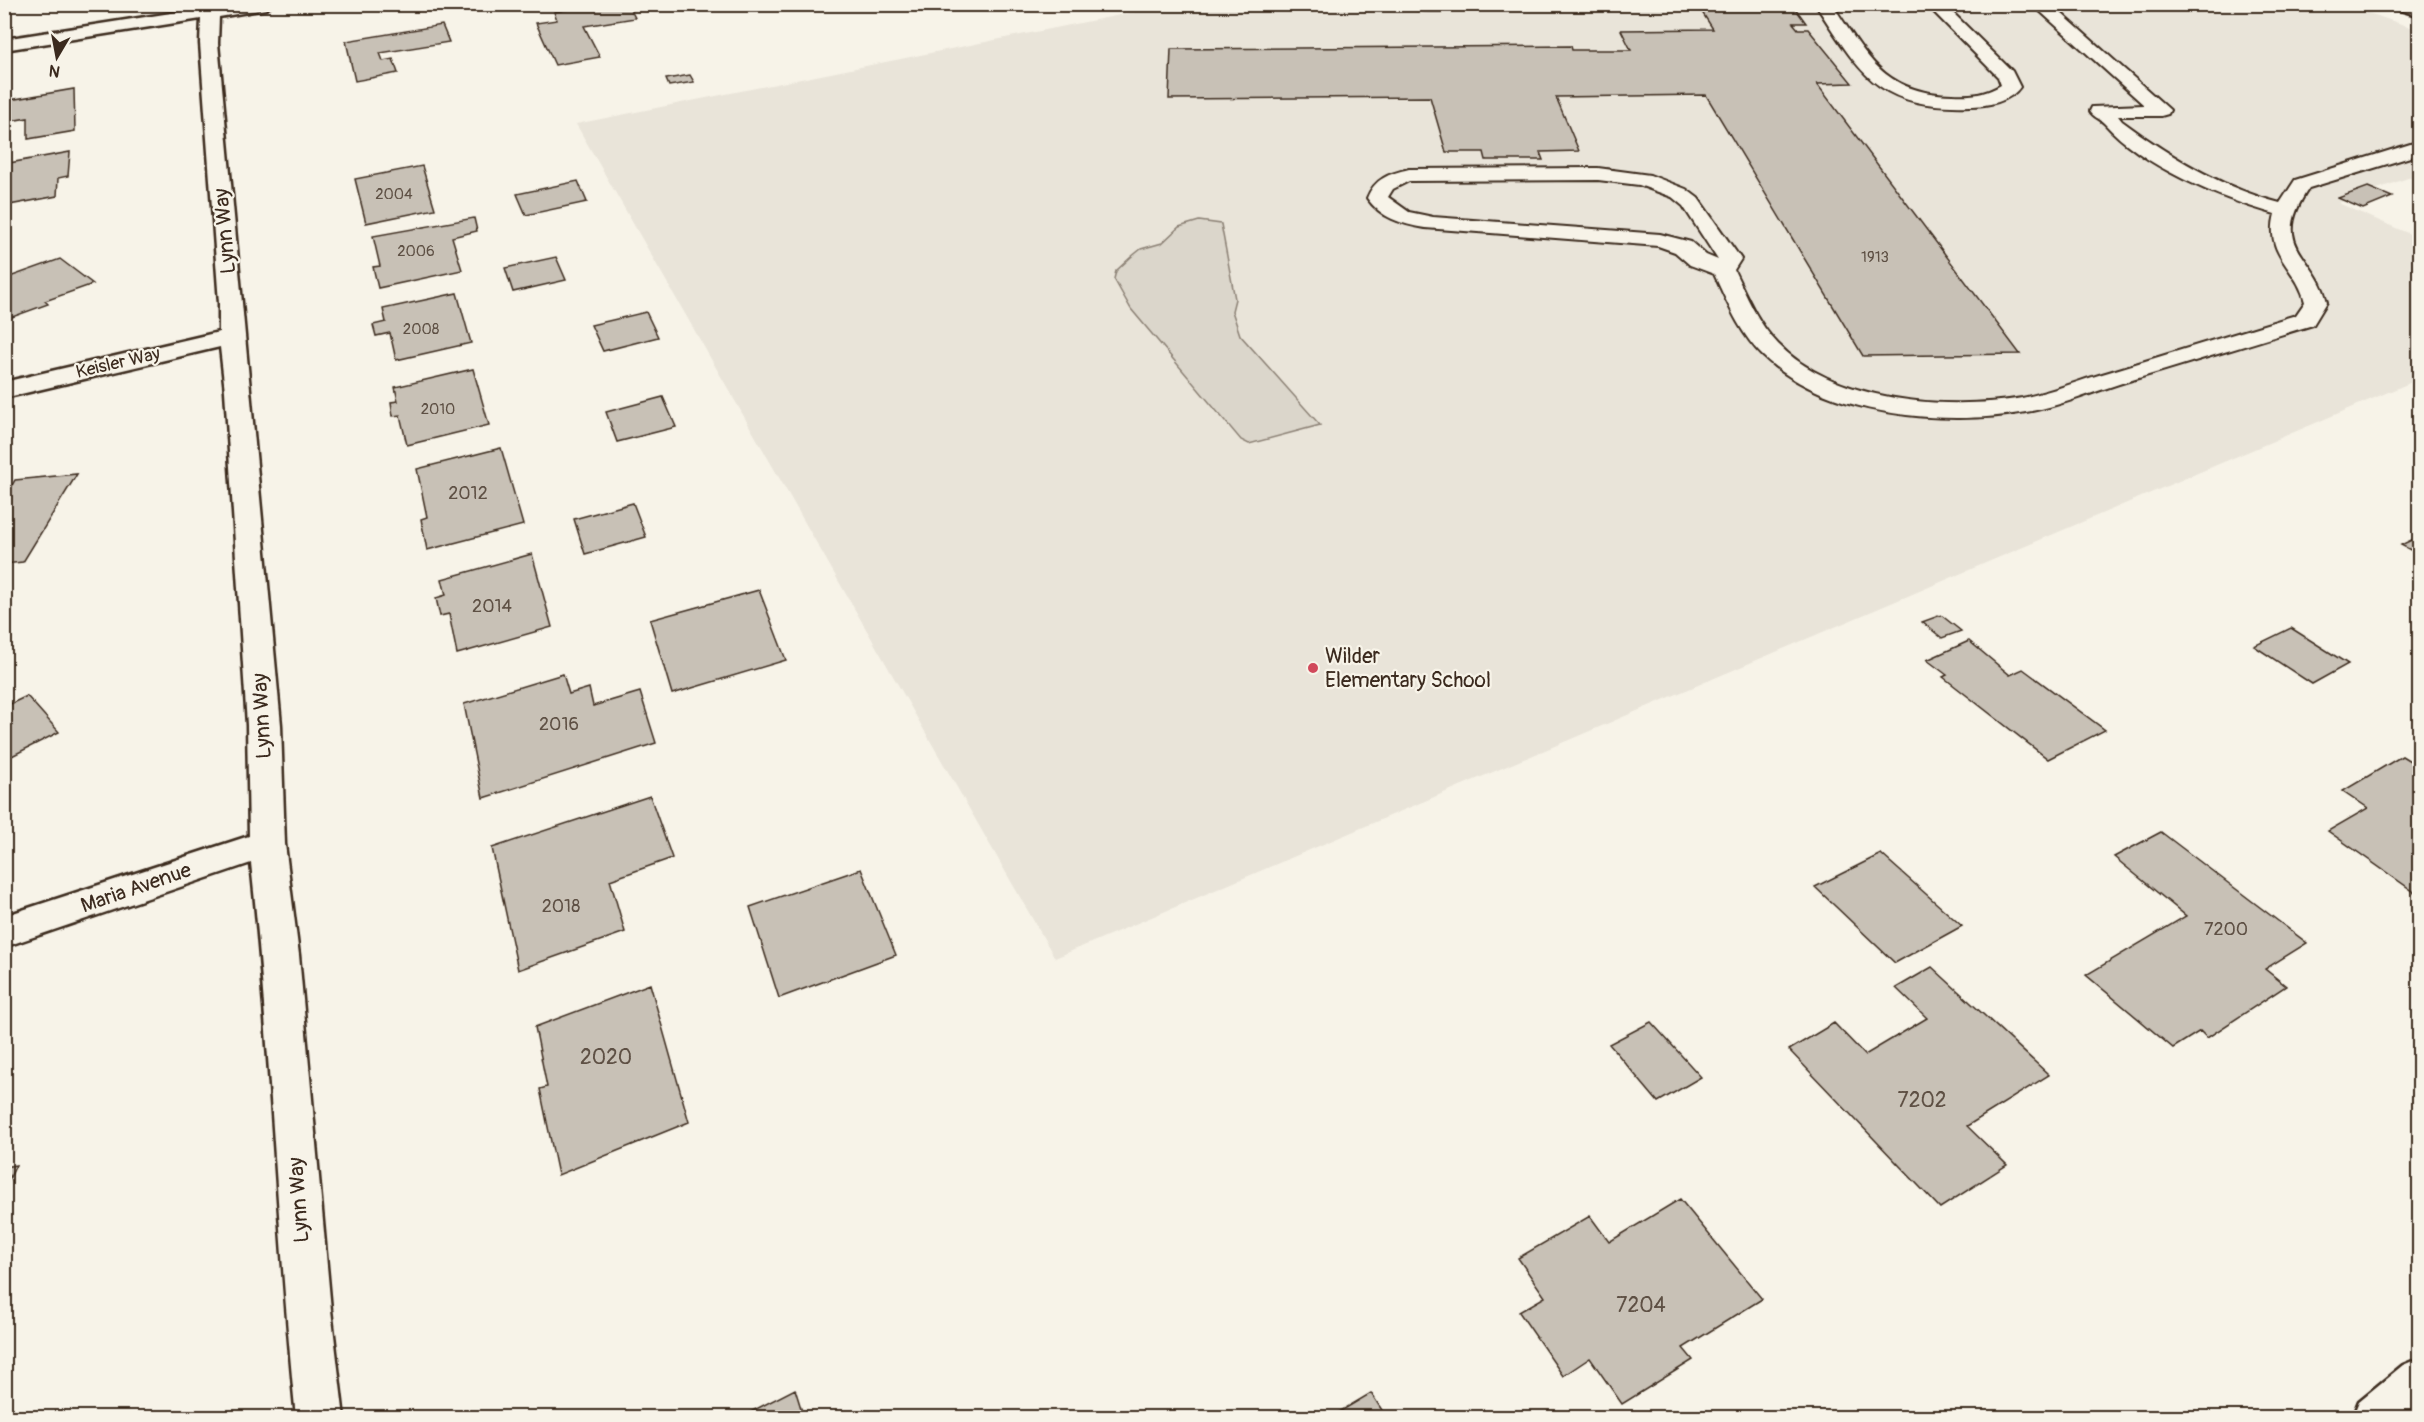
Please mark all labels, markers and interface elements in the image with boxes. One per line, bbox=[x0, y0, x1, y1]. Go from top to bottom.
north arrow bbox=[27, 27, 87, 87]
text: N bbox=[47, 60, 62, 82]
house number: 2004 bbox=[375, 185, 413, 204]
street label: Lynn Way bbox=[208, 187, 242, 275]
house number: 2006 bbox=[397, 242, 435, 261]
house number: 1913 bbox=[1861, 248, 1889, 267]
house number: 2008 bbox=[403, 320, 440, 339]
street label: Keisler Way bbox=[74, 342, 163, 384]
house number: 2010 bbox=[421, 400, 455, 419]
house number: 2012 bbox=[448, 482, 488, 505]
house number: 2014 bbox=[472, 595, 512, 618]
place label: Wilder Elementary School bbox=[1325, 643, 1491, 694]
marker: Wilder Elementary School bbox=[1306, 661, 1320, 675]
street label: Lynn Way bbox=[246, 672, 278, 760]
house number: 2016 bbox=[539, 713, 579, 736]
street label: Maria Avenue bbox=[77, 856, 195, 919]
house number: 2018 bbox=[542, 895, 580, 918]
house number: 7200 bbox=[2204, 918, 2248, 941]
house number: 2020 bbox=[580, 1044, 632, 1071]
house number: 7202 bbox=[1898, 1087, 1946, 1114]
street label: Lynn Way bbox=[283, 1156, 315, 1244]
house number: 7204 bbox=[1616, 1292, 1666, 1319]

